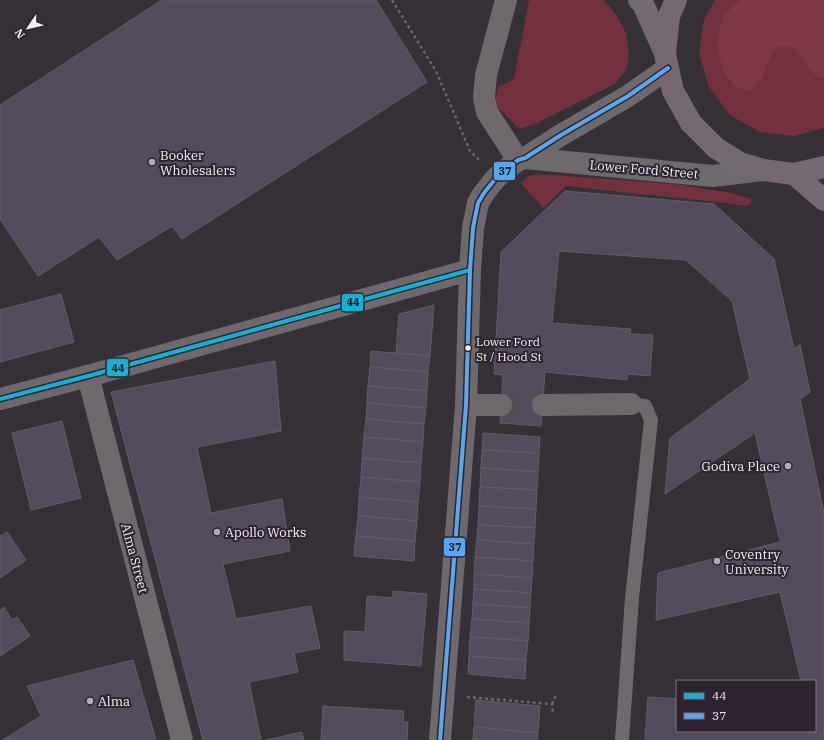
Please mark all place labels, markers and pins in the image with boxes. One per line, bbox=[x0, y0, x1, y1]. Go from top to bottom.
place label: Booker Wholesalers bbox=[160, 147, 235, 179]
marker: Booker Wholesalers bbox=[147, 157, 157, 167]
place label: Lower Ford St / Hood St bbox=[476, 334, 542, 364]
marker: Lower Ford St / Hood St bbox=[463, 343, 473, 353]
place label: Godiva Place bbox=[702, 458, 780, 475]
marker: Godiva Place bbox=[783, 461, 793, 471]
place label: Apollo Works bbox=[225, 524, 306, 541]
marker: Apollo Works bbox=[212, 527, 222, 537]
place label: Coventry University bbox=[725, 546, 789, 578]
marker: Coventry University bbox=[712, 556, 722, 566]
place label: Alma bbox=[98, 693, 130, 710]
marker: Alma bbox=[85, 696, 95, 706]

